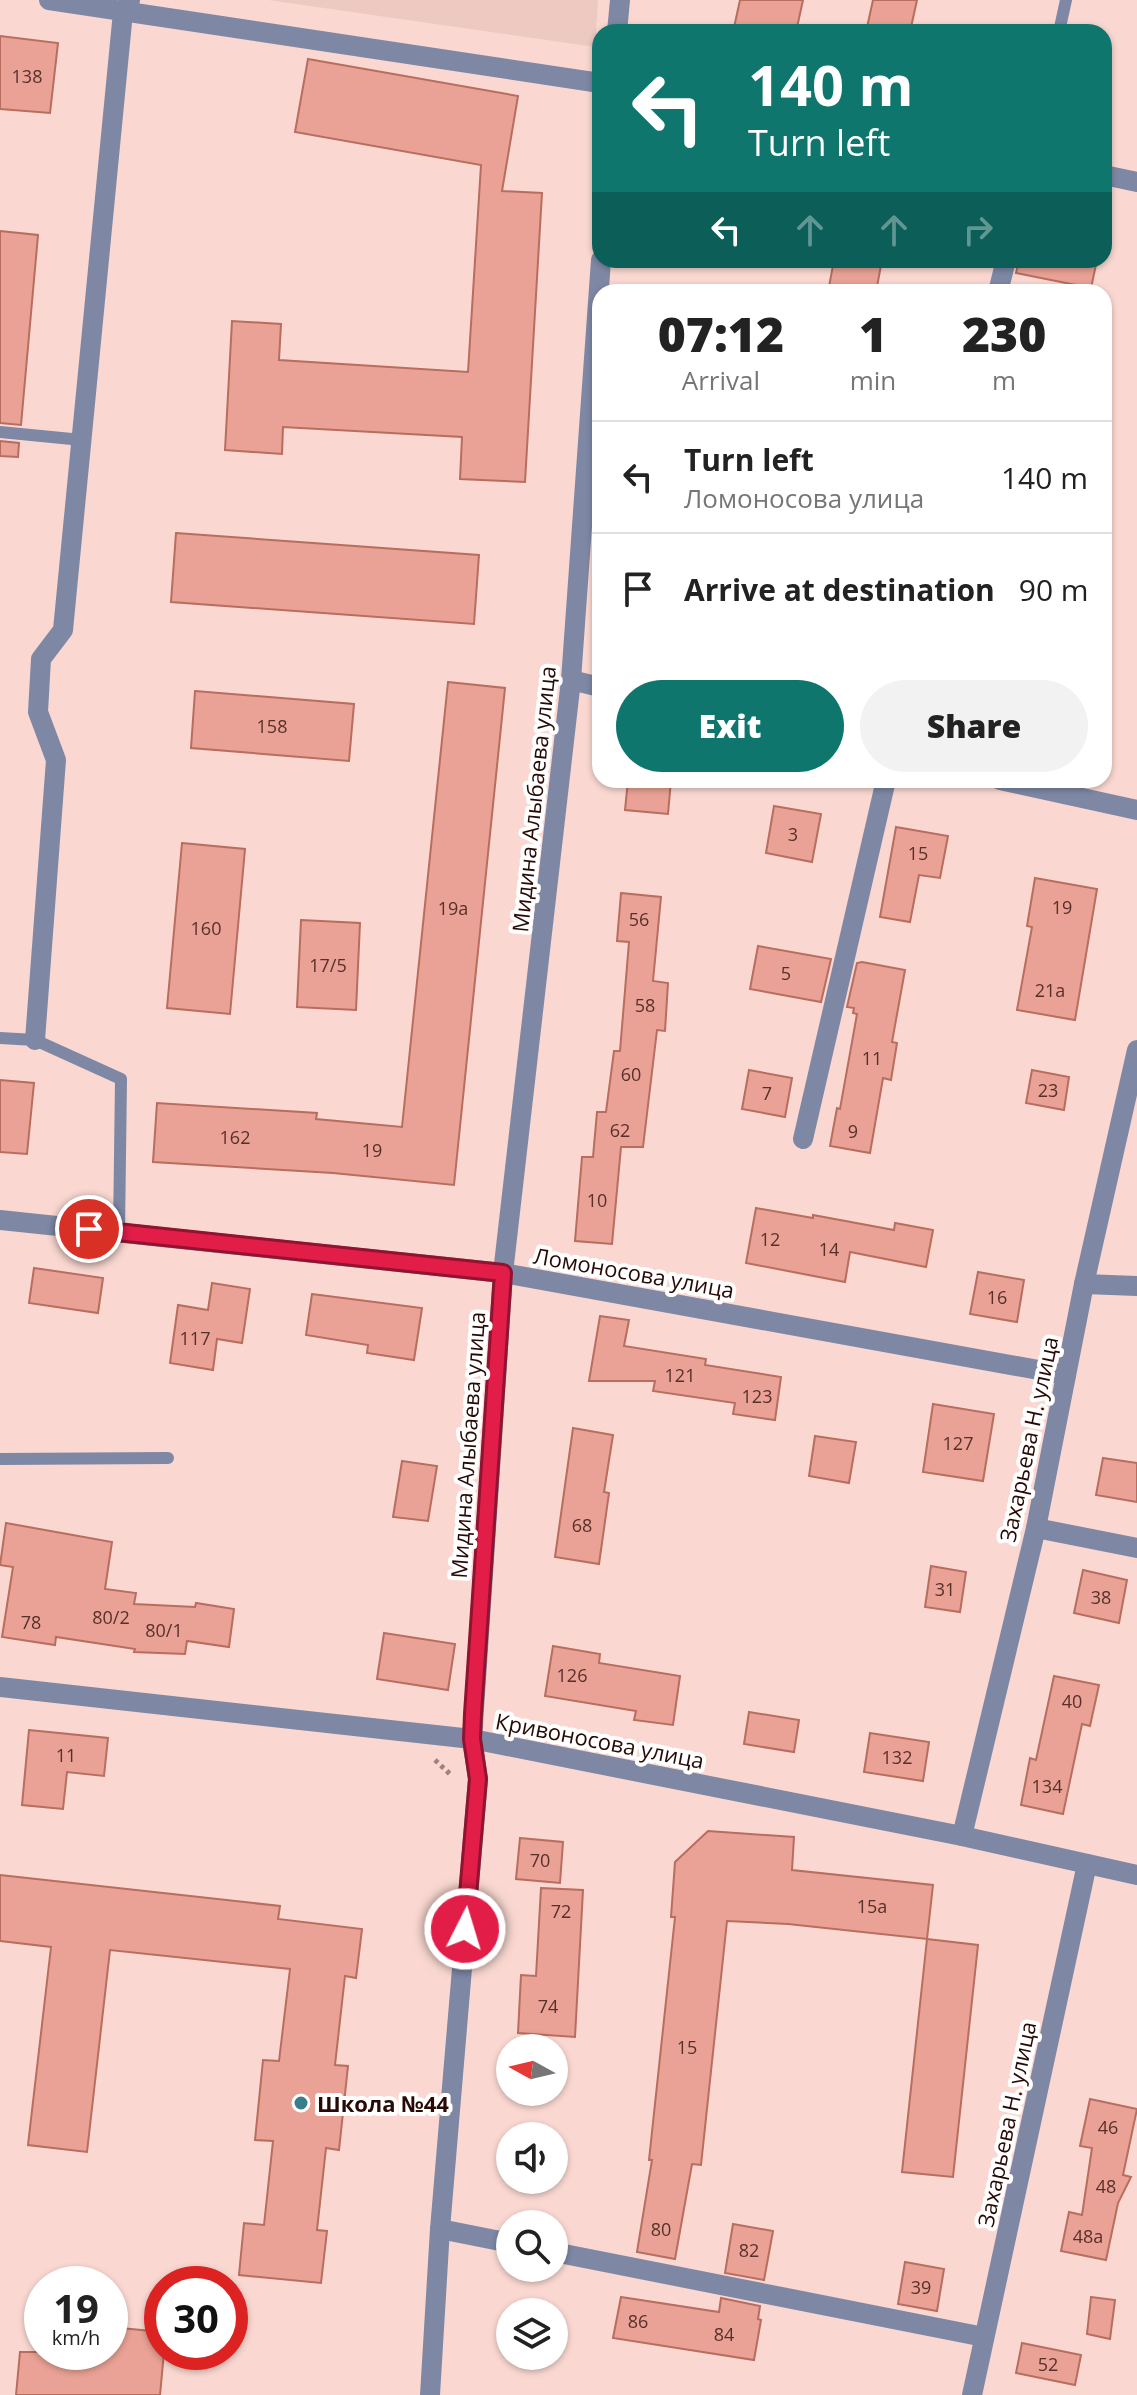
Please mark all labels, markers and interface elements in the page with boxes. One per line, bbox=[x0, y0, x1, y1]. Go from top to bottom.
text: 140 m bbox=[748, 46, 914, 122]
icon: left bbox=[616, 56, 720, 160]
house number: 138 bbox=[12, 64, 42, 88]
text: Turn left bbox=[748, 118, 890, 167]
icon: left bbox=[704, 208, 748, 252]
icon: ahead bbox=[788, 208, 832, 252]
icon: ahead bbox=[872, 208, 916, 252]
icon: right bbox=[956, 208, 1000, 252]
text: 07:12 bbox=[658, 301, 784, 366]
text: 1 bbox=[859, 301, 887, 366]
text: 230 bbox=[962, 301, 1046, 366]
text: Arrival bbox=[682, 362, 760, 398]
text: min bbox=[850, 362, 896, 398]
text: m bbox=[992, 362, 1016, 398]
text: Turn left bbox=[684, 439, 814, 480]
icon: left bbox=[616, 455, 660, 499]
text: 140 m bbox=[1001, 457, 1088, 498]
text: Ломоносова улица bbox=[684, 480, 924, 516]
icon: arrive bbox=[616, 567, 660, 611]
text: Arrive at destination bbox=[684, 569, 995, 610]
text: 90 m bbox=[1019, 569, 1089, 610]
street label: Мидина Алыбаева улица bbox=[504, 664, 562, 934]
button: Exit bbox=[616, 680, 844, 772]
button: Share bbox=[860, 680, 1088, 772]
house number: 158 bbox=[257, 714, 287, 738]
house number: 3 bbox=[788, 822, 798, 846]
house number: 15 bbox=[908, 841, 928, 865]
house number: 19 bbox=[1052, 895, 1072, 919]
house number: 19а bbox=[438, 896, 468, 920]
house number: 56 bbox=[629, 907, 649, 931]
house number: 160 bbox=[191, 916, 221, 940]
house number: 17/5 bbox=[309, 953, 347, 977]
house number: 5 bbox=[781, 961, 791, 985]
house number: 21а bbox=[1035, 978, 1065, 1002]
house number: 58 bbox=[635, 993, 655, 1017]
house number: 11 bbox=[862, 1046, 882, 1070]
house number: 60 bbox=[621, 1062, 641, 1086]
house number: 23 bbox=[1038, 1078, 1058, 1102]
house number: 7 bbox=[762, 1081, 772, 1105]
house number: 62 bbox=[610, 1118, 630, 1142]
house number: 9 bbox=[848, 1119, 858, 1143]
house number: 162 bbox=[220, 1125, 250, 1149]
house number: 19 bbox=[362, 1138, 382, 1162]
house number: 10 bbox=[587, 1188, 607, 1212]
pin bbox=[55, 1195, 123, 1263]
icon: arrive bbox=[67, 1207, 111, 1251]
house number: 12 bbox=[760, 1227, 780, 1251]
house number: 14 bbox=[819, 1237, 839, 1261]
street label: Ломоносова улица bbox=[531, 1240, 737, 1304]
house number: 16 bbox=[987, 1285, 1007, 1309]
street label: Мидина Алыбаева улица bbox=[443, 1311, 491, 1579]
house number: 117 bbox=[180, 1326, 210, 1350]
street label: Захарьева Н. улица bbox=[992, 1333, 1064, 1545]
house number: 121 bbox=[665, 1363, 695, 1387]
house number: 123 bbox=[742, 1384, 772, 1408]
house number: 127 bbox=[943, 1431, 973, 1455]
house number: 68 bbox=[572, 1513, 592, 1537]
house number: 31 bbox=[935, 1577, 955, 1601]
house number: 38 bbox=[1091, 1585, 1111, 1609]
house number: 80/2 bbox=[92, 1605, 130, 1629]
house number: 78 bbox=[21, 1610, 41, 1634]
house number: 80/1 bbox=[145, 1618, 183, 1642]
house number: 126 bbox=[557, 1663, 587, 1687]
house number: 40 bbox=[1062, 1689, 1082, 1713]
street label: Кривоносова улица bbox=[493, 1705, 707, 1775]
house number: 11 bbox=[56, 1743, 76, 1767]
house number: 132 bbox=[882, 1745, 912, 1769]
house number: 134 bbox=[1032, 1774, 1062, 1798]
house number: 70 bbox=[530, 1848, 550, 1872]
position arrow bbox=[423, 1887, 507, 1971]
house number: 15а bbox=[857, 1894, 887, 1918]
house number: 72 bbox=[551, 1899, 571, 1923]
house number: 74 bbox=[538, 1994, 558, 2018]
street label: Захарьева Н. улица bbox=[970, 2018, 1042, 2230]
north arrow bbox=[496, 2034, 568, 2106]
map controls bbox=[496, 2034, 568, 2370]
house number: 15 bbox=[677, 2035, 697, 2059]
place label: Школа №44 bbox=[317, 2088, 449, 2118]
marker: Школа №44 bbox=[292, 2094, 310, 2112]
house number: 46 bbox=[1098, 2115, 1118, 2139]
button: sound bbox=[496, 2122, 568, 2194]
house number: 48 bbox=[1096, 2174, 1116, 2198]
button: search bbox=[496, 2210, 568, 2282]
house number: 80 bbox=[651, 2217, 671, 2241]
house number: 48а bbox=[1073, 2224, 1103, 2248]
house number: 82 bbox=[739, 2238, 759, 2262]
speed limit sign: 30 bbox=[144, 2266, 248, 2370]
house number: 39 bbox=[911, 2275, 931, 2299]
text: 19 bbox=[53, 2280, 99, 2335]
button: layers bbox=[496, 2298, 568, 2370]
house number: 86 bbox=[628, 2309, 648, 2333]
house number: 84 bbox=[714, 2322, 734, 2346]
text: km/h bbox=[52, 2324, 100, 2351]
house number: 52 bbox=[1038, 2352, 1058, 2376]

